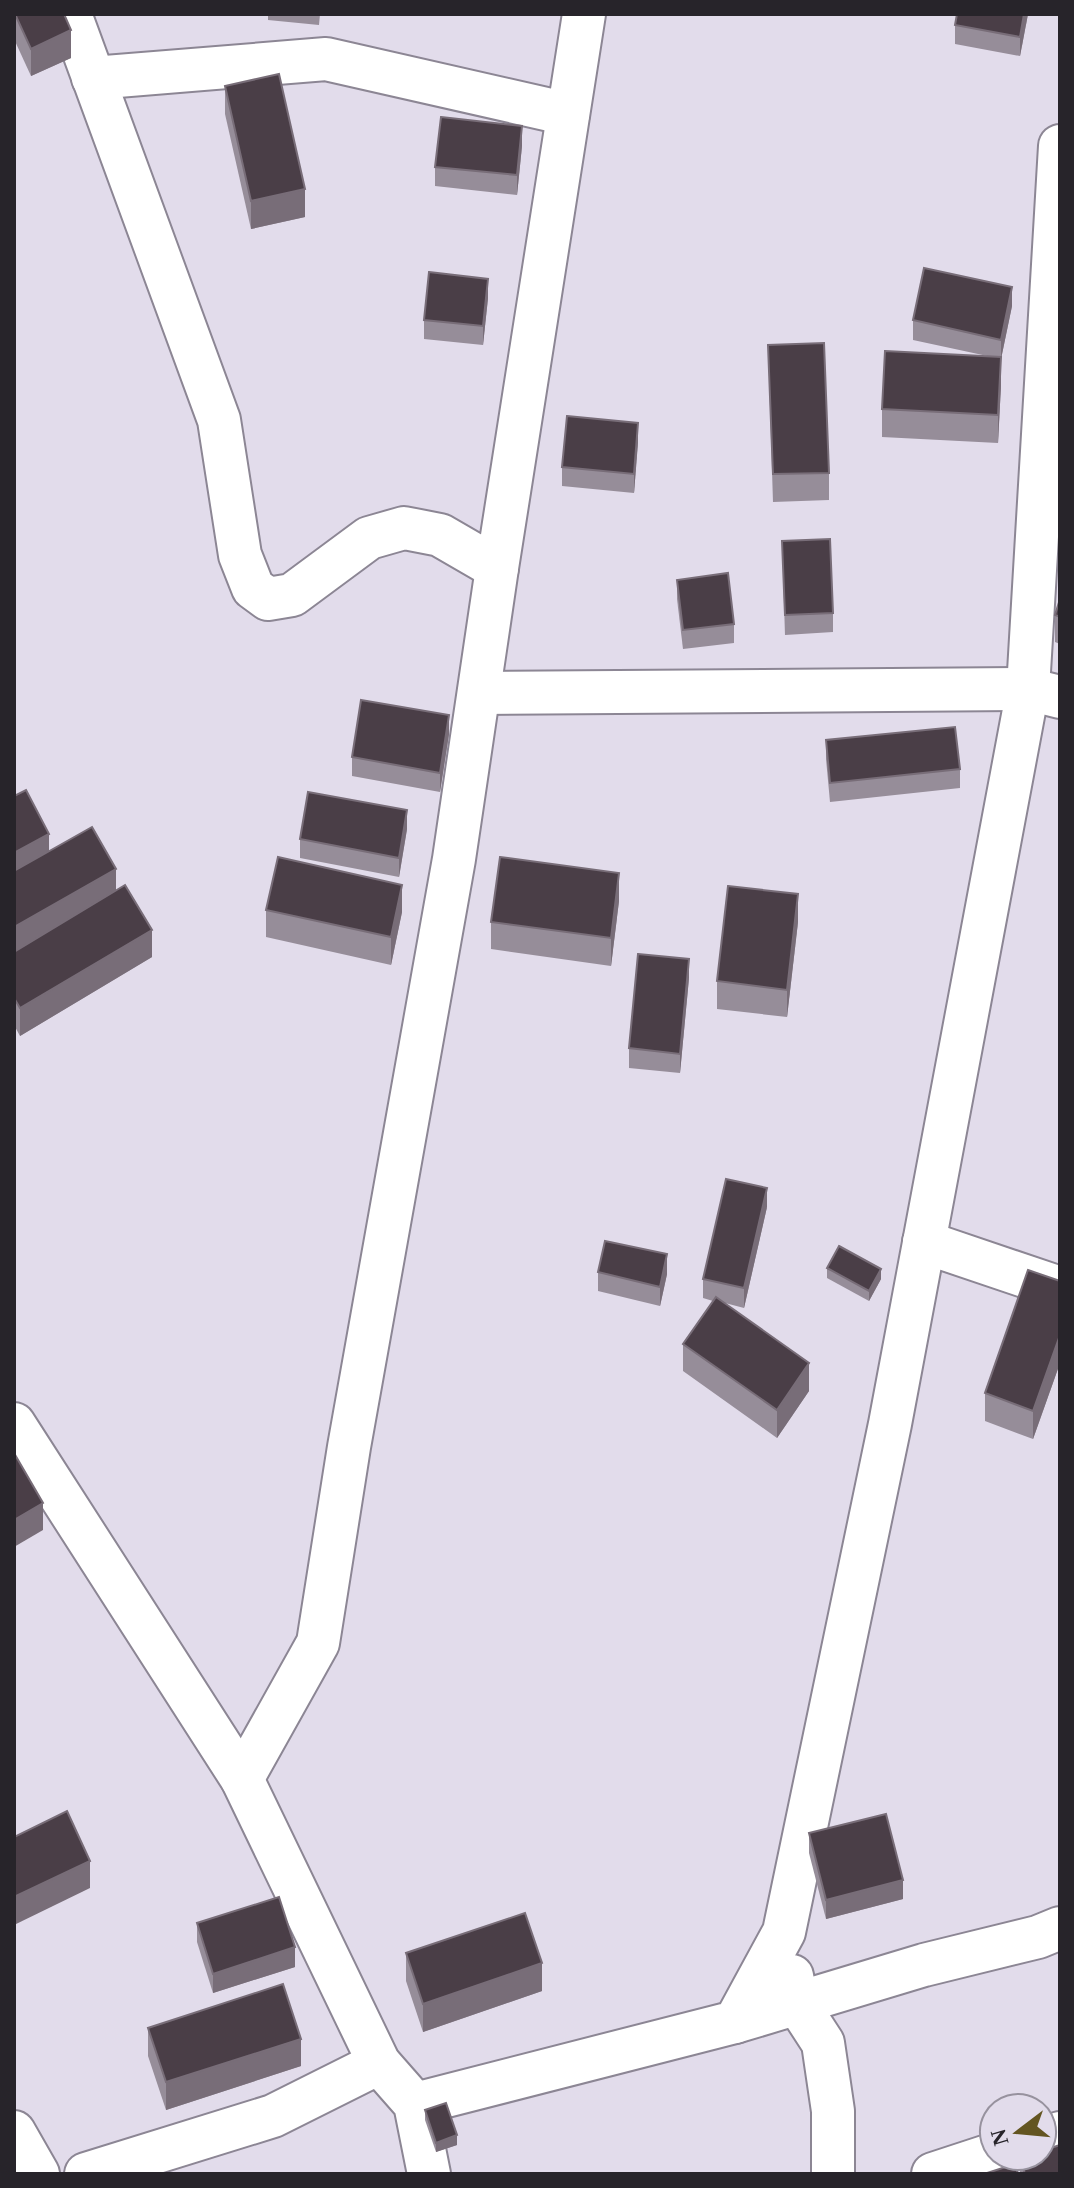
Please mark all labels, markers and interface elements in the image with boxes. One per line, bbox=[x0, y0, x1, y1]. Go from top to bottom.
north arrow bbox=[978, 2092, 1058, 2172]
text: N bbox=[985, 2126, 1013, 2148]

